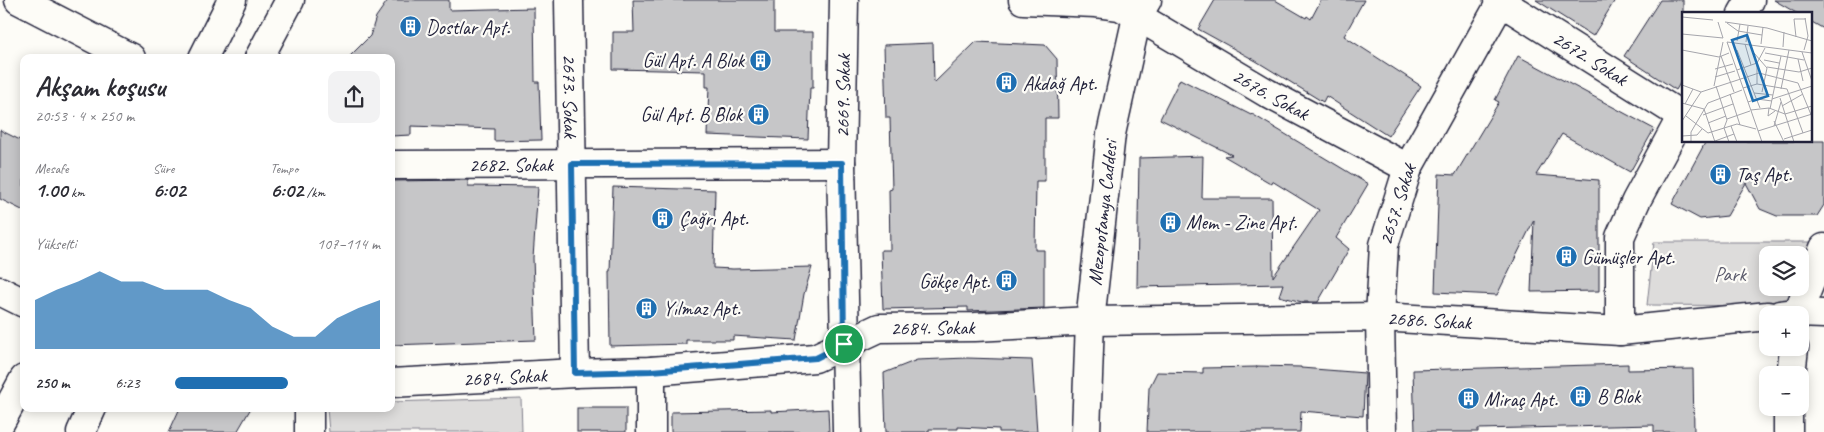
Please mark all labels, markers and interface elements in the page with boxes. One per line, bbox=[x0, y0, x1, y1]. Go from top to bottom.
inset map bbox=[1682, 12, 1812, 142]
building icon: Dostlar Apt. bbox=[398, 15, 422, 39]
place label: Dostlar Apt. bbox=[426, 15, 510, 40]
street label: 2672. Sokak bbox=[1548, 25, 1634, 92]
place label: Gül Apt. A Blok bbox=[642, 48, 746, 73]
building icon: Gül Apt. A Blok bbox=[748, 48, 772, 72]
street label: 2669. Sokak bbox=[830, 52, 856, 138]
street label: 2673. Sokak bbox=[557, 54, 584, 140]
street label: 2676. Sokak bbox=[1228, 63, 1315, 126]
text: Akşam koşusu bbox=[35, 69, 165, 104]
button: share bbox=[328, 71, 380, 123]
building icon: Akdağ Apt. bbox=[995, 71, 1019, 95]
place label: Akdağ Apt. bbox=[1023, 71, 1097, 96]
place label: Gül Apt. B Blok bbox=[640, 102, 744, 127]
building icon: Gül Apt. B Blok bbox=[746, 102, 770, 126]
text: 20:53 · 4 × 250 m bbox=[35, 106, 134, 126]
street label: Mezopotamya Caddesi bbox=[1082, 137, 1123, 287]
street label: 2682. Sokak bbox=[469, 152, 555, 177]
street label: 2657. Sokak bbox=[1372, 157, 1422, 248]
text: Mesafe bbox=[35, 160, 69, 177]
text: Süre bbox=[153, 160, 174, 177]
text: Tempo bbox=[270, 160, 298, 177]
building icon: Taş Apt. bbox=[1708, 162, 1732, 186]
place label: Taş Apt. bbox=[1736, 162, 1792, 187]
text: 1.00 bbox=[35, 177, 68, 203]
text: 6:02 bbox=[153, 177, 186, 203]
text: 6:02 bbox=[270, 177, 303, 203]
text: km bbox=[68, 184, 85, 201]
text: /km bbox=[303, 184, 325, 201]
building icon: Çağrı Apt. bbox=[651, 206, 675, 230]
place label: Çağrı Apt. bbox=[679, 206, 748, 231]
building icon: Mem - Zine Apt. bbox=[1158, 210, 1182, 234]
place label: Mem - Zine Apt. bbox=[1186, 210, 1297, 235]
text: Yükselti bbox=[35, 234, 76, 254]
text: 107–114 m bbox=[317, 234, 380, 254]
building icon: Gümüşler Apt. bbox=[1554, 245, 1578, 269]
place label: Gümüşler Apt. bbox=[1582, 245, 1675, 270]
map controls bbox=[1759, 246, 1809, 416]
button: layers bbox=[1759, 246, 1809, 296]
park label: Park bbox=[1714, 262, 1748, 287]
place label: Gökçe Apt. bbox=[919, 269, 990, 294]
building icon: Gökçe Apt. bbox=[994, 269, 1018, 293]
building icon: Yılmaz Apt. bbox=[635, 296, 659, 320]
place label: Yılmaz Apt. bbox=[663, 296, 741, 321]
street label: 2686. Sokak bbox=[1387, 305, 1474, 335]
button: + bbox=[1759, 306, 1809, 356]
street label: 2684. Sokak bbox=[890, 314, 976, 340]
pin bbox=[823, 323, 865, 365]
icon: arrive bbox=[830, 330, 858, 358]
street label: 2684. Sokak bbox=[462, 362, 549, 392]
button: − bbox=[1759, 366, 1809, 416]
text: 250 m bbox=[35, 373, 69, 393]
text: 6:23 bbox=[115, 373, 140, 393]
building icon: B Blok bbox=[1569, 384, 1593, 408]
place label: B Blok bbox=[1597, 384, 1642, 409]
building icon: Miraç Apt. bbox=[1456, 387, 1480, 411]
place label: Miraç Apt. bbox=[1484, 387, 1558, 412]

